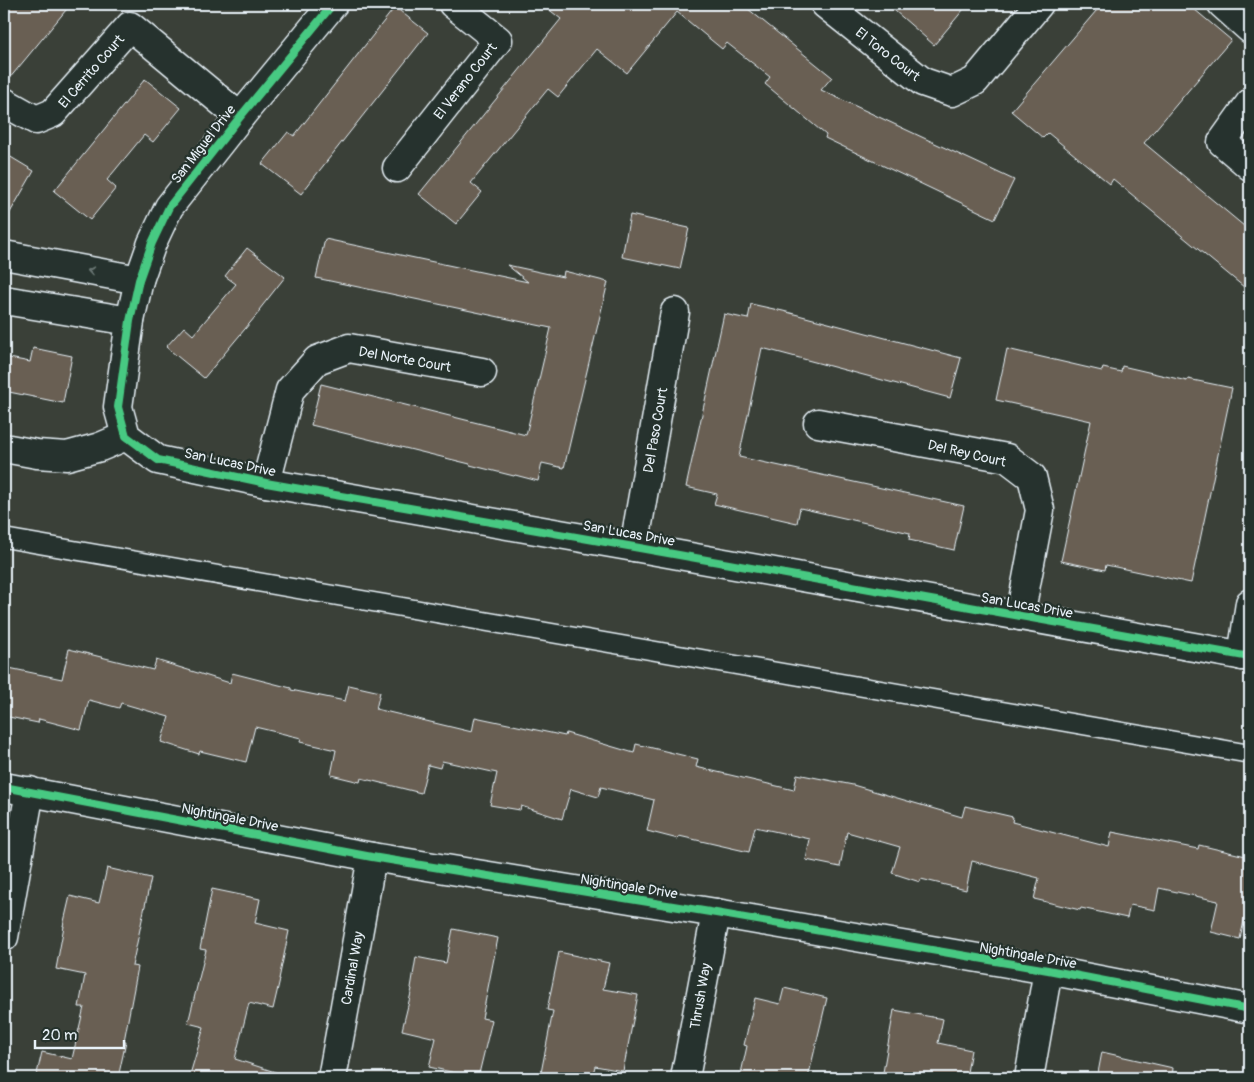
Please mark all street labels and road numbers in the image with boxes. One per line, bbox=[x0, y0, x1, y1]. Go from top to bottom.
street label: El Toro Court bbox=[852, 24, 924, 85]
street label: El Cerrito Court bbox=[55, 31, 128, 112]
street label: El Verano Court bbox=[430, 39, 501, 123]
street label: San Miguel Drive bbox=[167, 102, 239, 187]
street label: Del Norte Court bbox=[357, 343, 453, 376]
street label: Del Paso Court bbox=[640, 386, 671, 474]
street label: Del Rey Court bbox=[926, 436, 1008, 471]
street label: San Lucas Drive bbox=[183, 445, 277, 480]
street label: San Lucas Drive bbox=[582, 517, 676, 550]
street label: San Lucas Drive bbox=[980, 589, 1074, 622]
street label: Nightingale Drive bbox=[180, 800, 280, 835]
street label: Nightingale Drive bbox=[579, 870, 679, 903]
street label: Cardinal Way bbox=[338, 930, 367, 1006]
street label: Nightingale Drive bbox=[978, 939, 1078, 972]
street label: Thrush Way bbox=[686, 962, 715, 1030]

